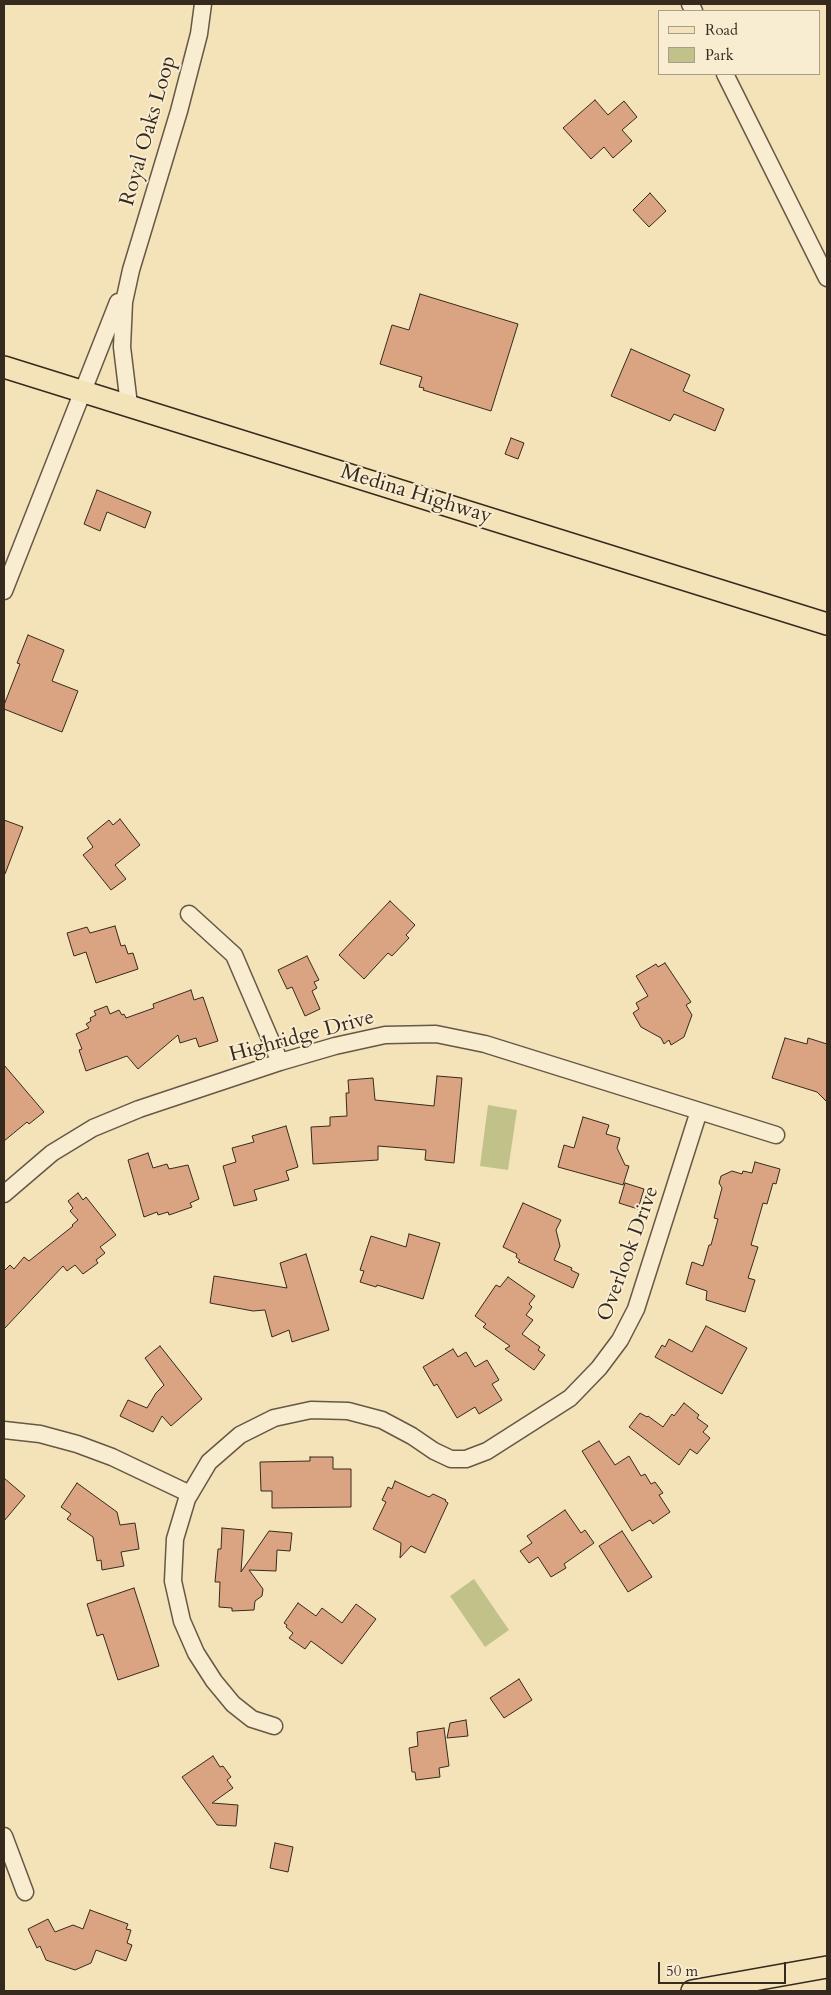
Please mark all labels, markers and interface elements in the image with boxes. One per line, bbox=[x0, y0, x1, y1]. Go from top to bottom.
legend bbox=[658, 10, 821, 75]
text: Road bbox=[705, 20, 738, 40]
text: Park bbox=[705, 45, 734, 65]
street label: Royal Oaks Loop bbox=[116, 53, 182, 209]
street label: Medina Highway bbox=[337, 460, 495, 530]
street label: Highridge Drive bbox=[227, 1006, 377, 1068]
street label: Overlook Drive bbox=[593, 1183, 665, 1325]
scale bar bbox=[661, 1952, 788, 1984]
text: 50 m bbox=[666, 1961, 698, 1981]

